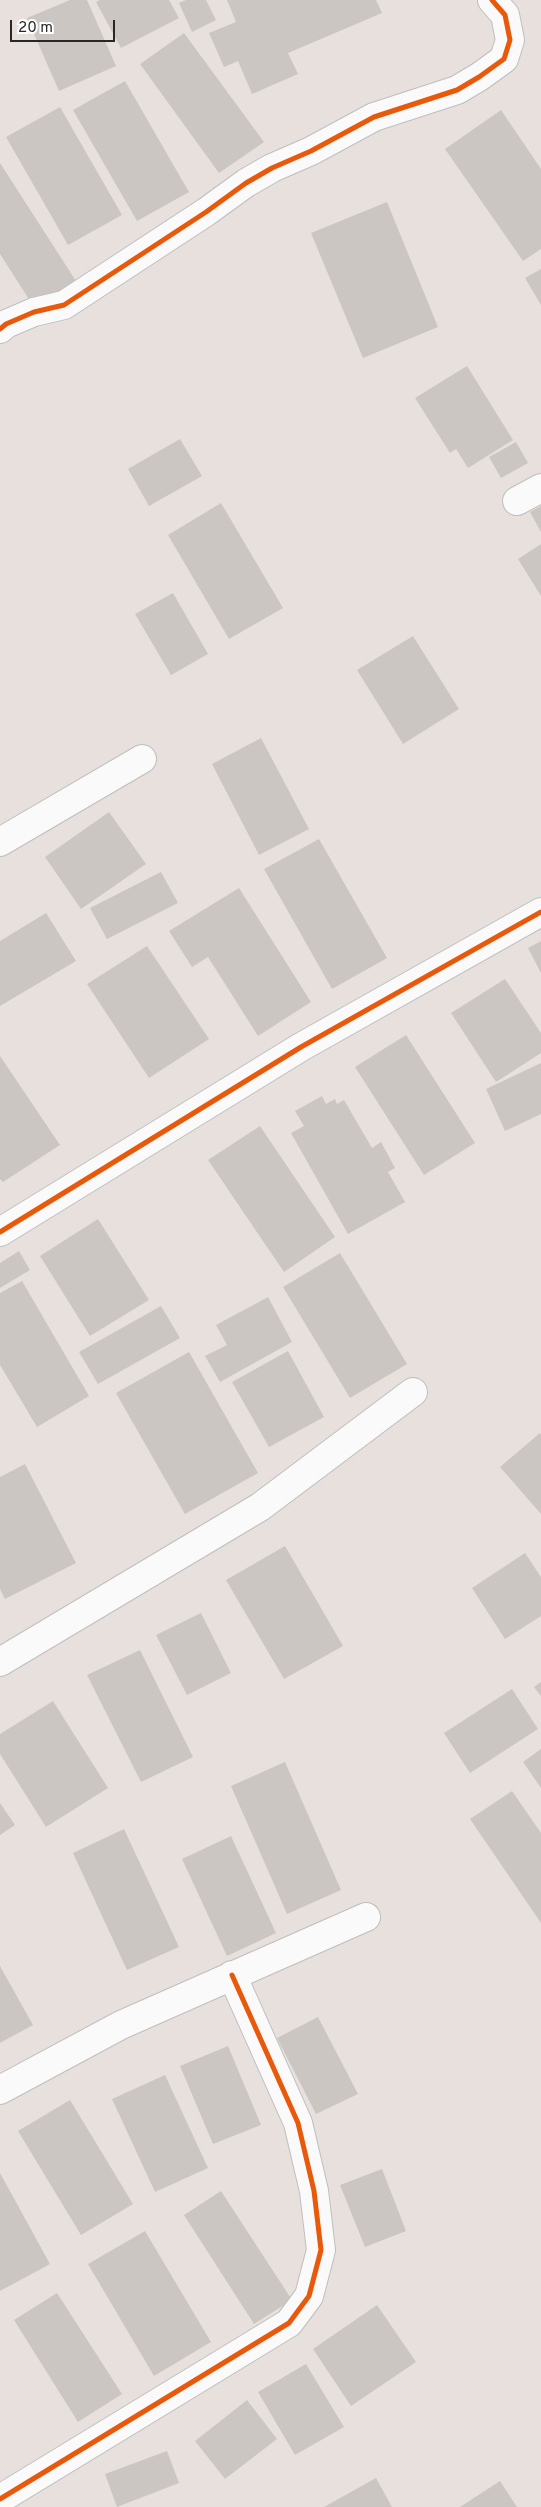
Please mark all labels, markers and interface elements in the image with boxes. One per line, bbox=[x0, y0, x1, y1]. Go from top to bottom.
scale bar bbox=[12, 10, 118, 42]
text: 20 m bbox=[18, 19, 53, 38]

